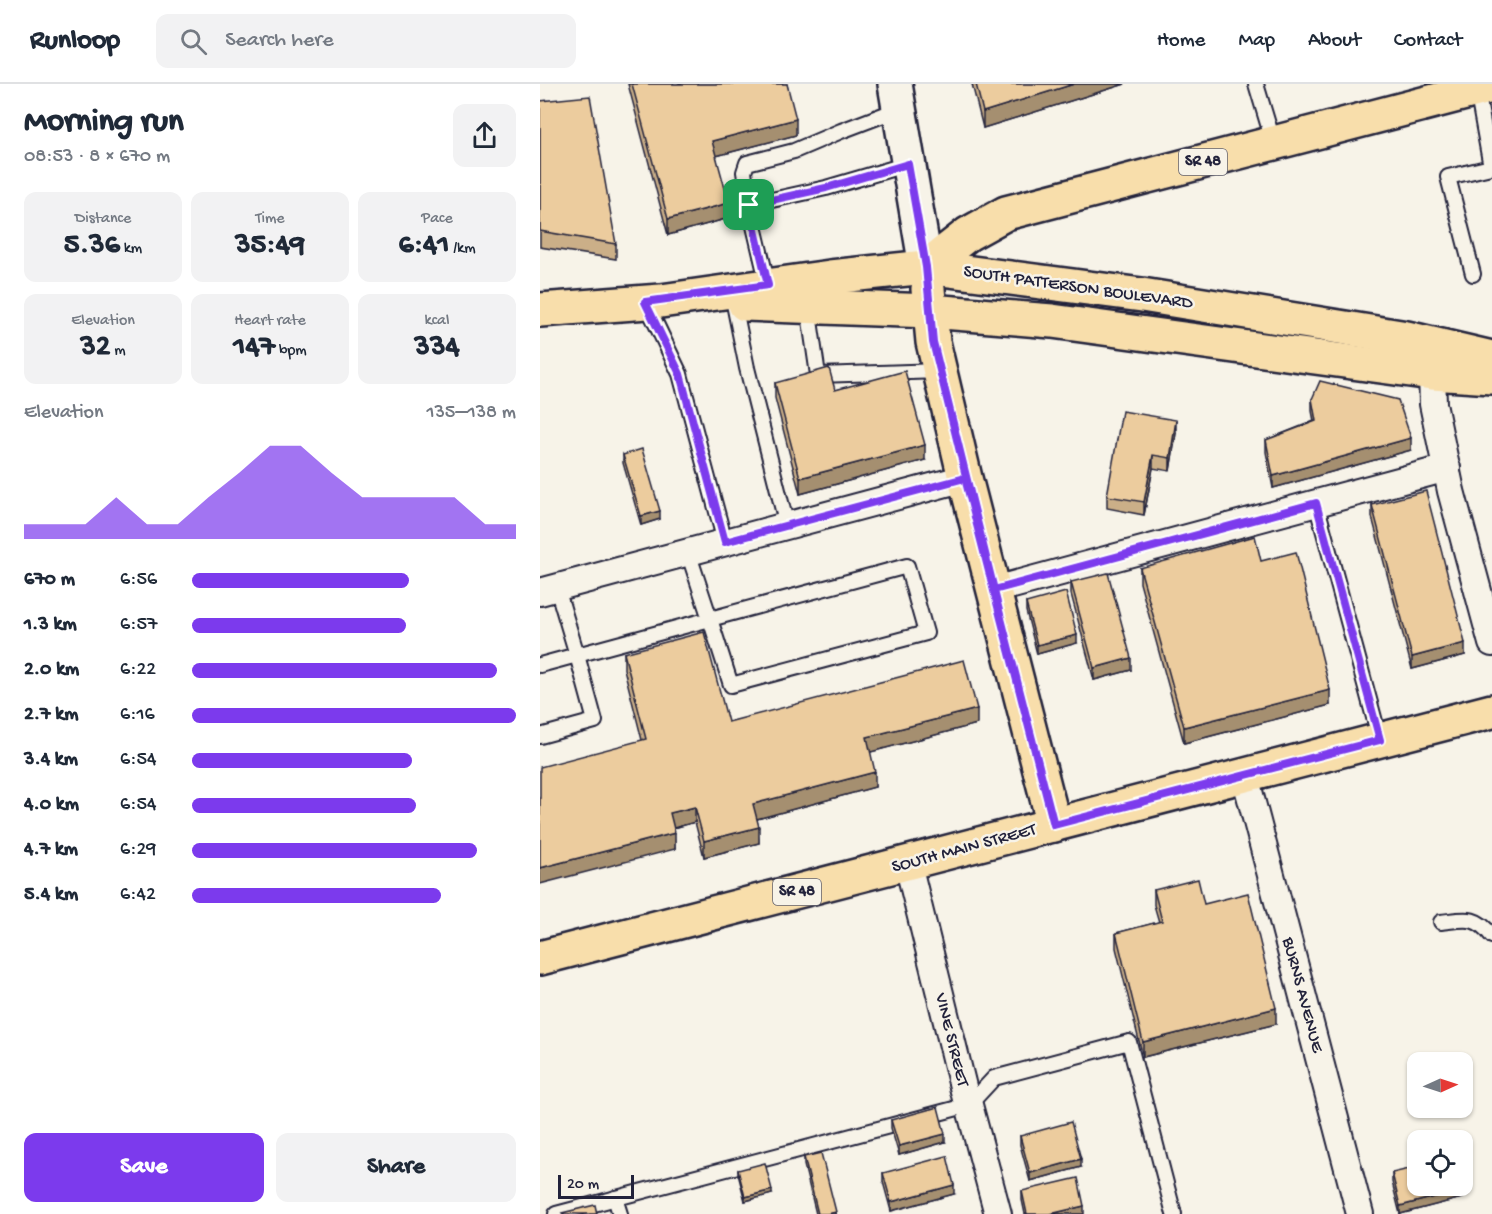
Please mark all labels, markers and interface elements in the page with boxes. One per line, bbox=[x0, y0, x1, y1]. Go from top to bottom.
search box bbox=[156, 14, 576, 68]
text: Runloop bbox=[30, 25, 120, 58]
icon: search bbox=[177, 25, 210, 58]
text: Search here bbox=[225, 28, 334, 54]
text: Home bbox=[1157, 29, 1205, 54]
text: Map bbox=[1238, 29, 1275, 54]
text: About bbox=[1308, 29, 1361, 54]
text: Contact bbox=[1394, 29, 1462, 54]
text: Morning run bbox=[24, 104, 184, 142]
button: share bbox=[453, 104, 516, 167]
text: 08:53 · 8 × 670 m bbox=[24, 146, 170, 169]
road number: SR 48 bbox=[1179, 149, 1227, 175]
pin bbox=[723, 179, 774, 230]
icon: arrive bbox=[732, 188, 765, 221]
text: Distance bbox=[75, 210, 131, 229]
text: Time bbox=[255, 210, 285, 229]
text: Pace bbox=[421, 210, 453, 229]
text: 5.36 bbox=[64, 229, 120, 264]
text: 35:49 bbox=[235, 229, 305, 264]
text: 6:41 bbox=[398, 229, 449, 264]
text: km bbox=[120, 240, 142, 259]
text: /km bbox=[449, 240, 476, 259]
street label: SOUTH PATTERSON BOULEVARD bbox=[962, 262, 1194, 315]
text: Elevation bbox=[71, 312, 135, 331]
text: Heart rate bbox=[234, 312, 306, 331]
text: kcal bbox=[425, 312, 449, 331]
text: 32 bbox=[80, 331, 111, 366]
text: 147 bbox=[233, 331, 275, 366]
text: 334 bbox=[414, 331, 460, 366]
text: m bbox=[111, 342, 126, 361]
text: bpm bbox=[275, 342, 307, 361]
text: Elevation bbox=[24, 402, 104, 425]
text: 135–138 m bbox=[426, 402, 516, 425]
text: 670 m bbox=[24, 569, 75, 592]
text: 6:56 bbox=[120, 569, 157, 592]
text: 1.3 km bbox=[24, 614, 77, 637]
text: 6:57 bbox=[120, 614, 157, 637]
text: 2.0 km bbox=[24, 659, 79, 682]
text: 6:22 bbox=[120, 659, 156, 682]
text: 2.7 km bbox=[24, 704, 78, 727]
text: 6:16 bbox=[120, 704, 155, 727]
text: 3.4 km bbox=[24, 749, 78, 772]
text: 6:54 bbox=[120, 749, 156, 772]
text: 4.0 km bbox=[24, 794, 79, 817]
text: 6:54 bbox=[120, 794, 156, 817]
street label: SOUTH MAIN STREET bbox=[890, 819, 1039, 878]
text: 4.7 km bbox=[24, 839, 78, 862]
text: 6:29 bbox=[120, 839, 156, 862]
road number: SR 48 bbox=[773, 879, 821, 905]
text: 5.4 km bbox=[24, 884, 78, 907]
text: 6:42 bbox=[120, 884, 156, 907]
street label: BURNS AVENUE bbox=[1276, 934, 1328, 1056]
street label: VINE STREET bbox=[929, 990, 973, 1090]
north arrow bbox=[1407, 1052, 1473, 1118]
map controls bbox=[1407, 1052, 1473, 1196]
button: locate bbox=[1407, 1130, 1473, 1196]
button: Save bbox=[24, 1133, 264, 1202]
button: Share bbox=[276, 1133, 516, 1202]
scale bar bbox=[558, 1172, 634, 1200]
text: 20 m bbox=[567, 1176, 599, 1195]

